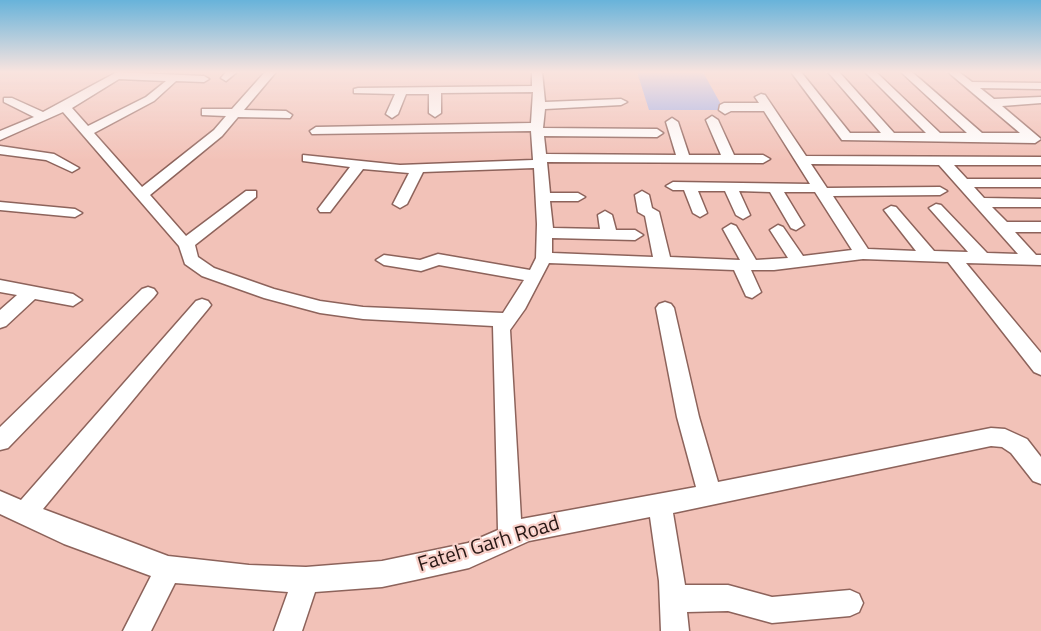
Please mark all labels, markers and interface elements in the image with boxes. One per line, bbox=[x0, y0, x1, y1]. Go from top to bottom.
street label: Fateh Garh Road bbox=[415, 511, 563, 579]

